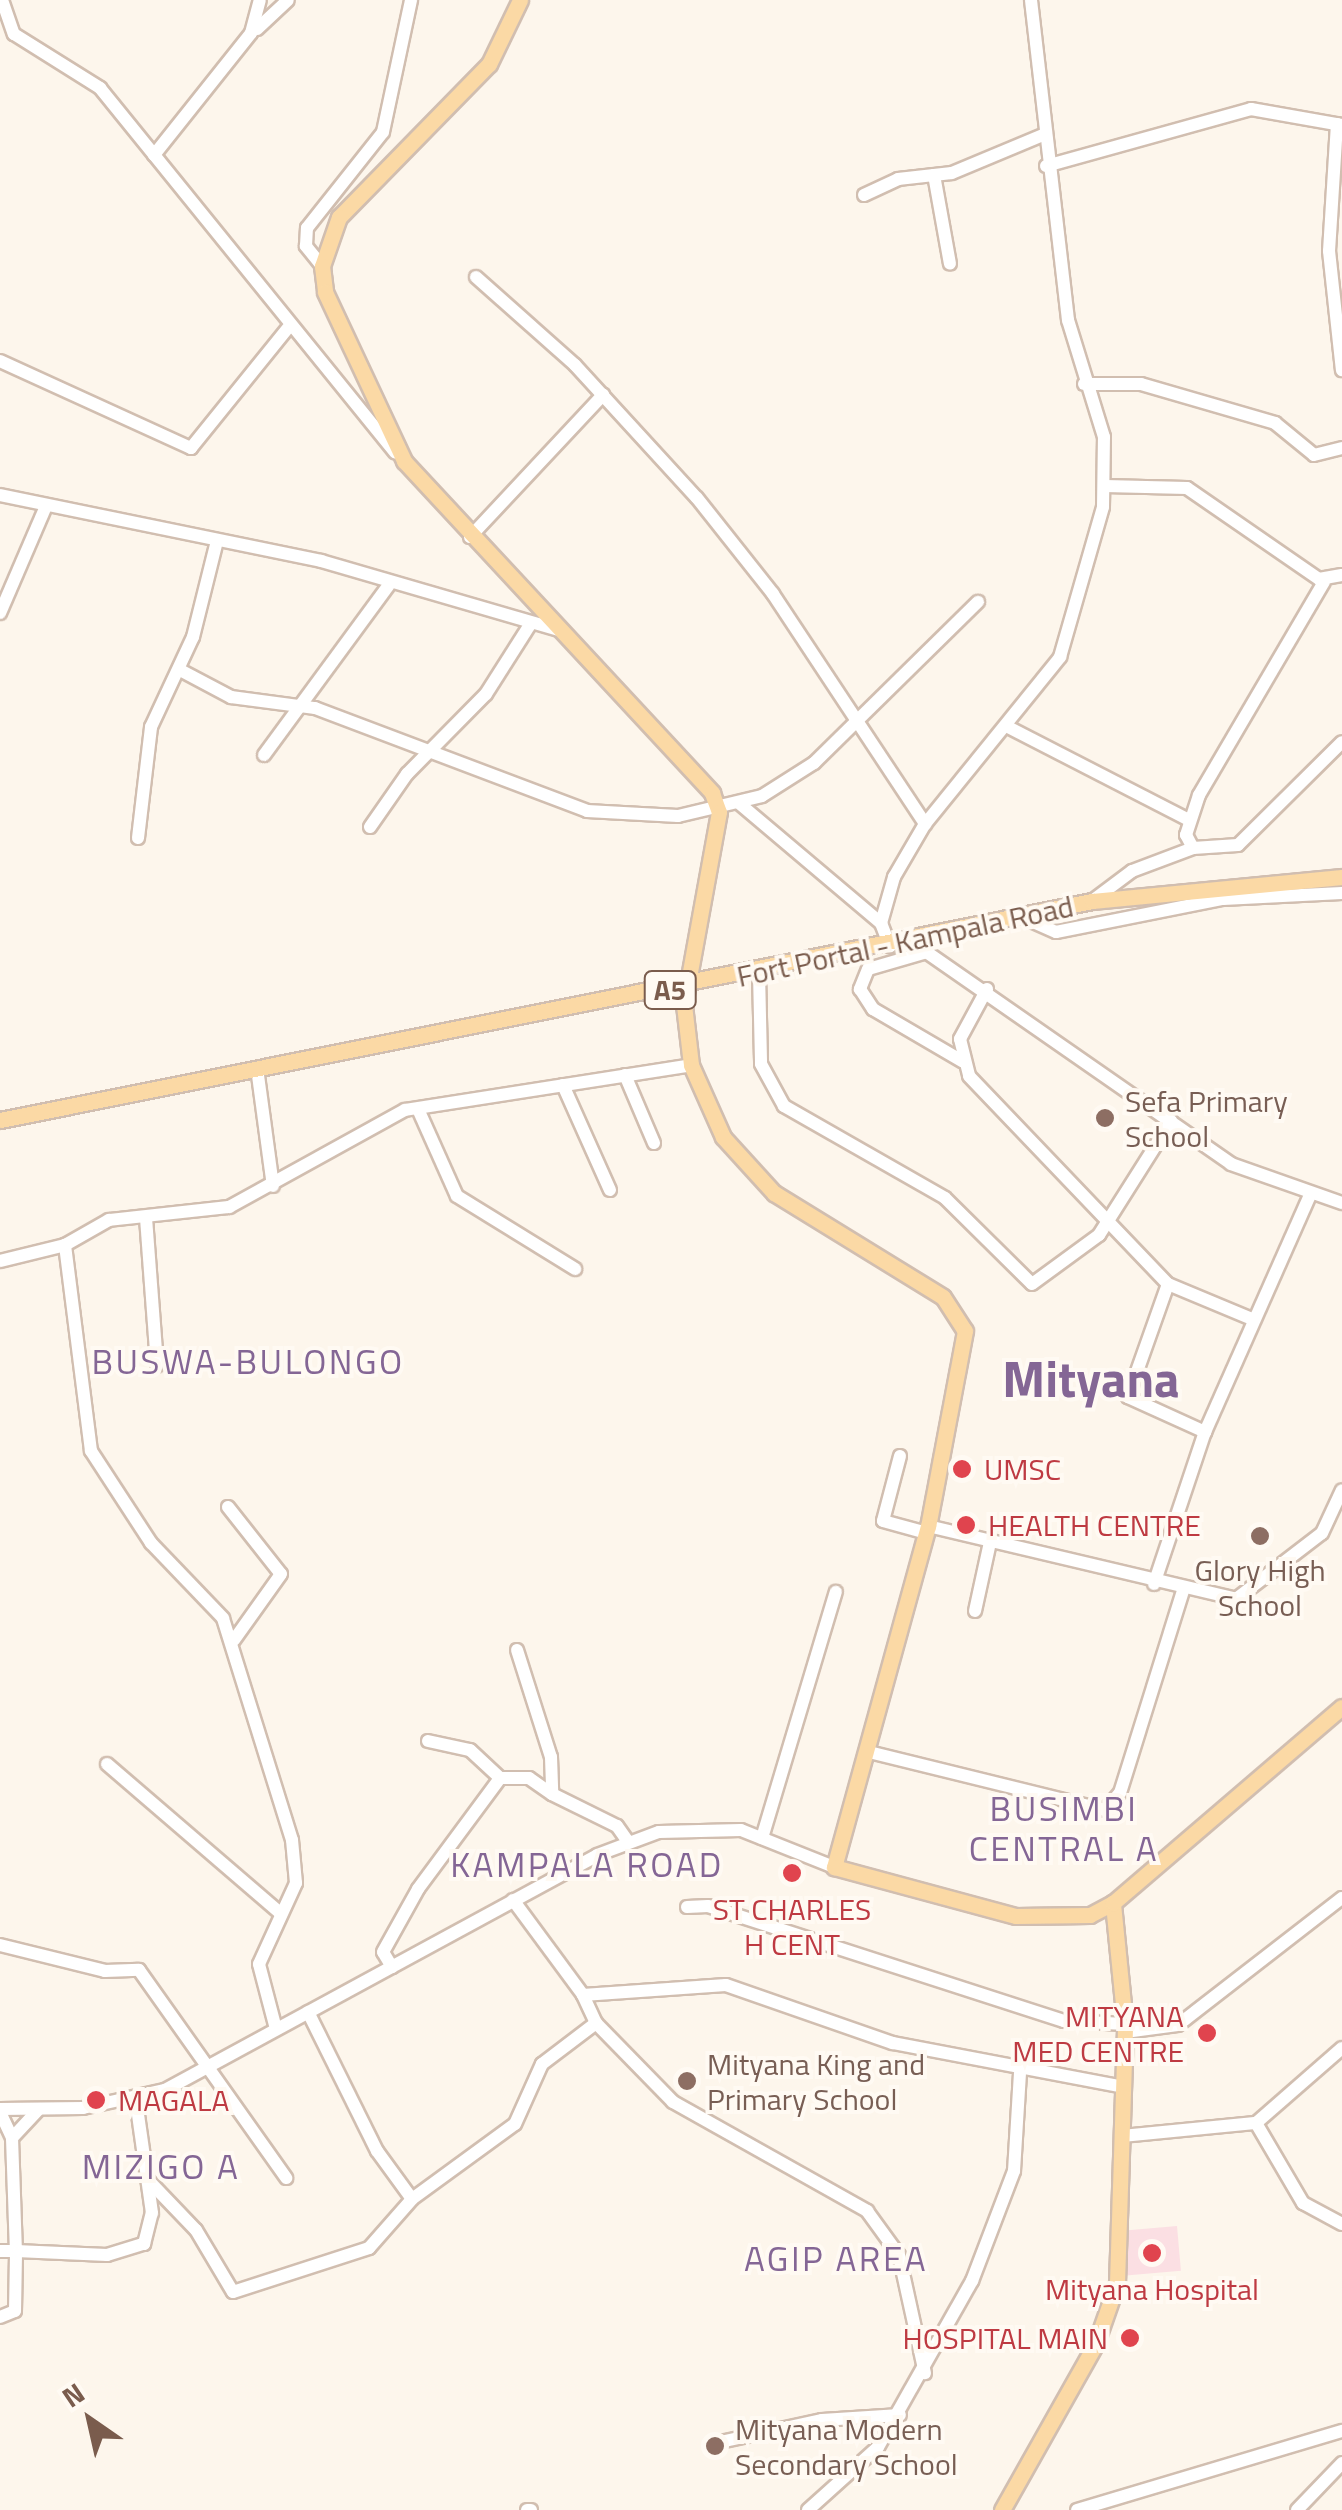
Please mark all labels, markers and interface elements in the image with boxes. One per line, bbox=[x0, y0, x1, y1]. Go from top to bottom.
street label: Fort Portal - Kampala Road bbox=[734, 888, 1076, 994]
road number: A5 bbox=[642, 967, 698, 1013]
place label: Sefa Primary School bbox=[1125, 1083, 1288, 1154]
marker: Sefa Primary School bbox=[1094, 1107, 1116, 1129]
district label: BUSWA-BULONGO bbox=[91, 1340, 405, 1382]
district label: Mityana bbox=[1002, 1349, 1180, 1409]
place label: UMSC bbox=[984, 1451, 1061, 1487]
marker: UMSC bbox=[949, 1456, 975, 1482]
place label: HEALTH CENTRE bbox=[988, 1507, 1201, 1543]
marker: HEALTH CENTRE bbox=[953, 1512, 979, 1538]
marker: Glory High School bbox=[1249, 1525, 1271, 1547]
place label: Glory High School bbox=[1194, 1552, 1326, 1622]
district label: BUSIMBI CENTRAL A bbox=[969, 1787, 1159, 1869]
district label: KAMPALA ROAD bbox=[450, 1843, 724, 1885]
marker: ST CHARLES H CENT bbox=[779, 1860, 805, 1886]
place label: ST CHARLES H CENT bbox=[713, 1891, 871, 1962]
place label: MITYANA MED CENTRE bbox=[1012, 1998, 1184, 2068]
marker: MITYANA MED CENTRE bbox=[1194, 2020, 1220, 2046]
place label: Mityana King and Primary School bbox=[707, 2046, 925, 2116]
marker: Mityana King and Primary School bbox=[676, 2070, 698, 2092]
place label: MAGALA bbox=[118, 2082, 229, 2118]
marker: MAGALA bbox=[83, 2087, 109, 2113]
district label: MIZIGO A bbox=[82, 2145, 240, 2187]
district label: AGIP AREA bbox=[744, 2237, 928, 2279]
marker: Mityana Hospital bbox=[1139, 2240, 1165, 2266]
place label: Mityana Hospital bbox=[1045, 2271, 1259, 2307]
place label: HOSPITAL MAIN bbox=[903, 2320, 1108, 2356]
marker: HOSPITAL MAIN bbox=[1117, 2325, 1143, 2351]
north arrow bbox=[40, 2370, 140, 2470]
text: N bbox=[53, 2371, 93, 2418]
place label: Mityana Modern Secondary School bbox=[735, 2411, 958, 2482]
marker: Mityana Modern Secondary School bbox=[704, 2435, 726, 2457]

